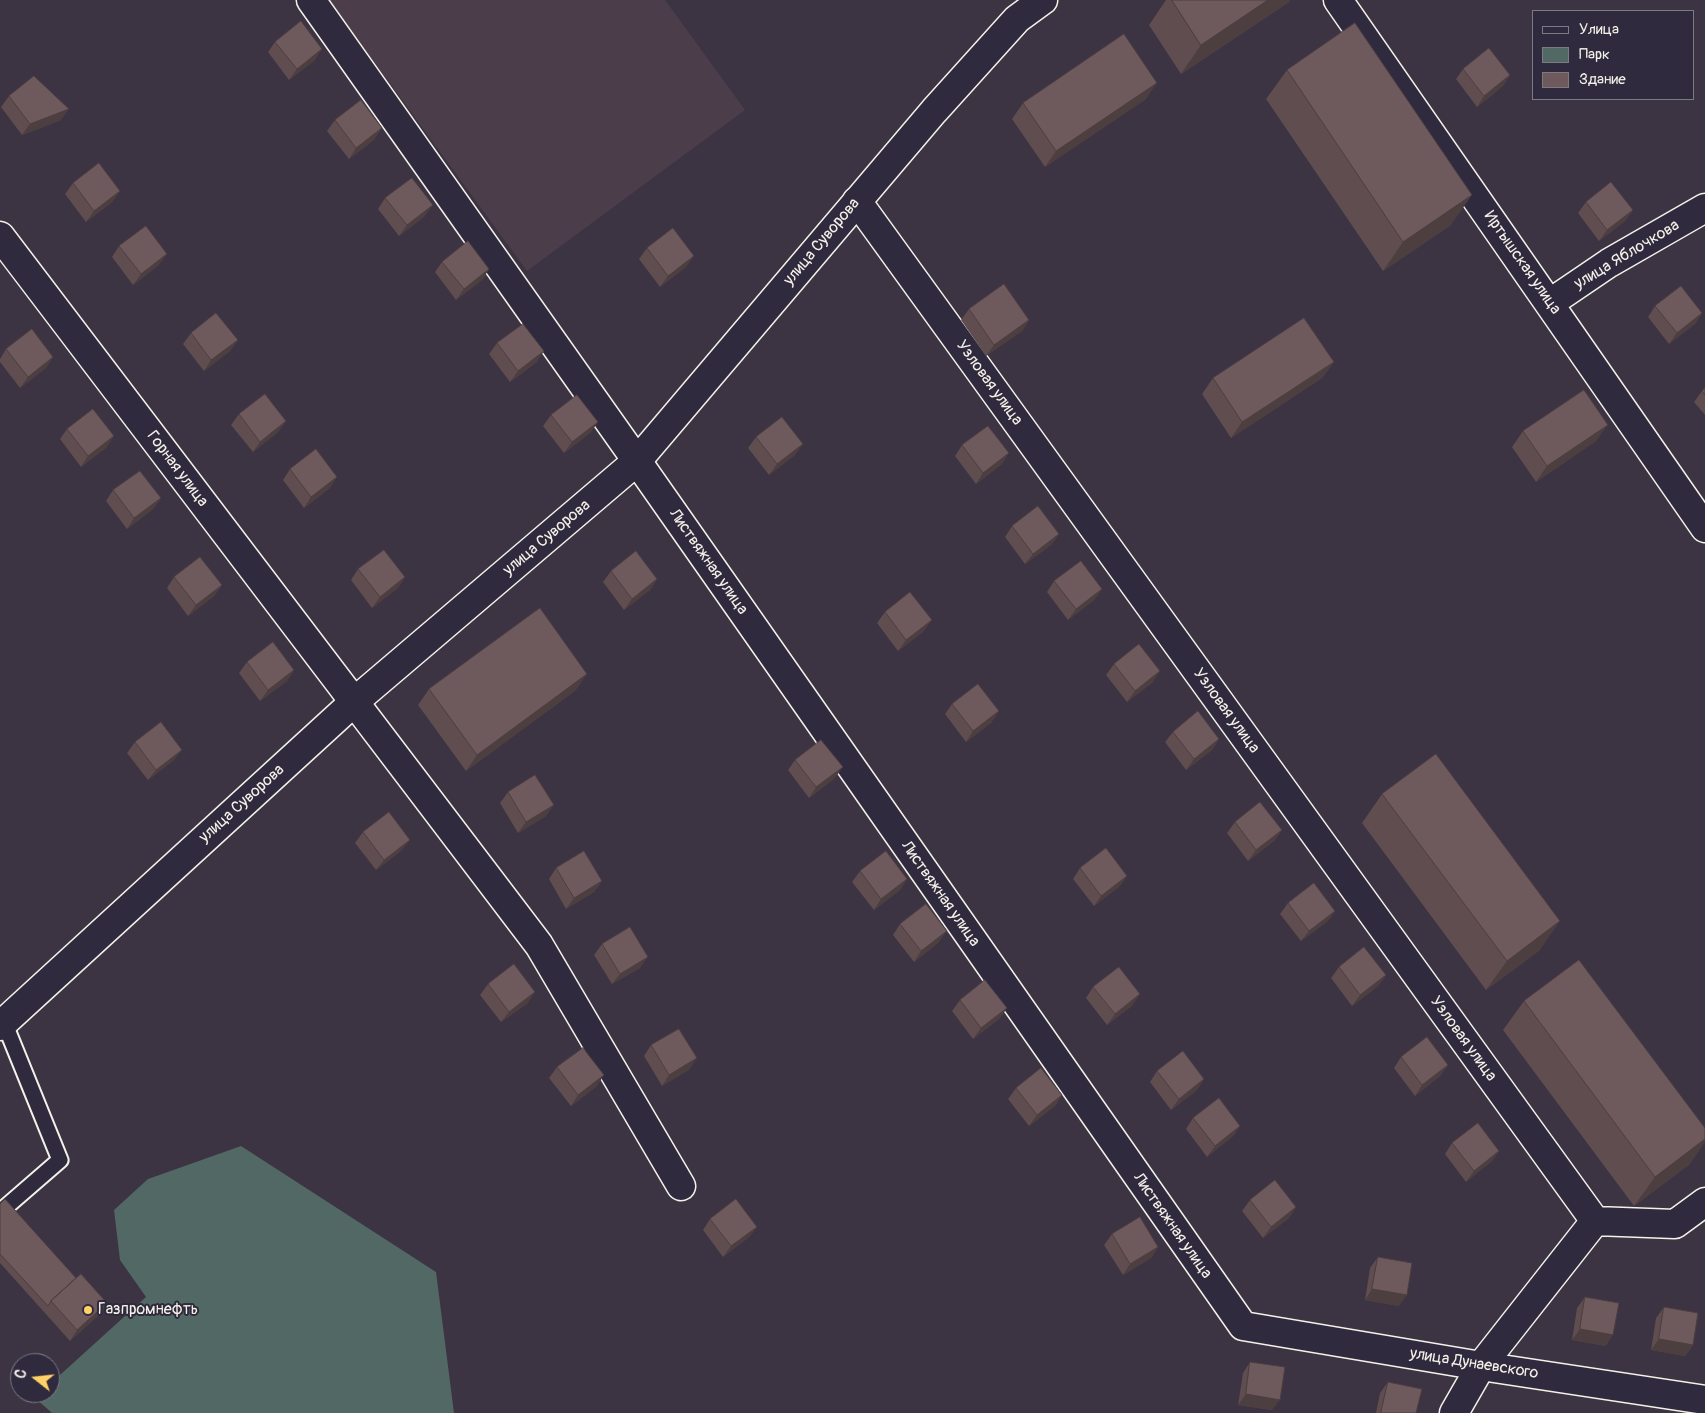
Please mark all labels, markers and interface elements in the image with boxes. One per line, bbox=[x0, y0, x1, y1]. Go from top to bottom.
legend bbox=[1532, 10, 1695, 100]
text: Улица bbox=[1579, 20, 1619, 39]
text: Парк bbox=[1579, 45, 1610, 64]
text: Здание bbox=[1579, 70, 1626, 89]
street label: улица Суворова bbox=[780, 194, 864, 290]
street label: Иртышская улица bbox=[1479, 208, 1565, 318]
street label: улица Яблочкова bbox=[1571, 216, 1683, 294]
street label: Узловая улица bbox=[952, 337, 1026, 429]
street label: Горная улица bbox=[142, 427, 212, 511]
street label: улица Суворова bbox=[499, 496, 595, 580]
street label: Листвяжная улица bbox=[664, 506, 752, 618]
street label: Узловая улица bbox=[1189, 665, 1263, 757]
street label: улица Суворова bbox=[195, 761, 289, 847]
street label: Листвяжная улица bbox=[896, 838, 984, 950]
street label: Узловая улица bbox=[1426, 993, 1500, 1085]
street label: Листвяжная улица bbox=[1128, 1170, 1216, 1282]
place label: Газпромнефть bbox=[98, 1300, 198, 1320]
marker: Газпромнефть bbox=[82, 1304, 94, 1316]
street label: улица Дунаевского bbox=[1408, 1344, 1540, 1384]
north arrow bbox=[10, 1353, 60, 1403]
text: С bbox=[12, 1368, 30, 1381]

